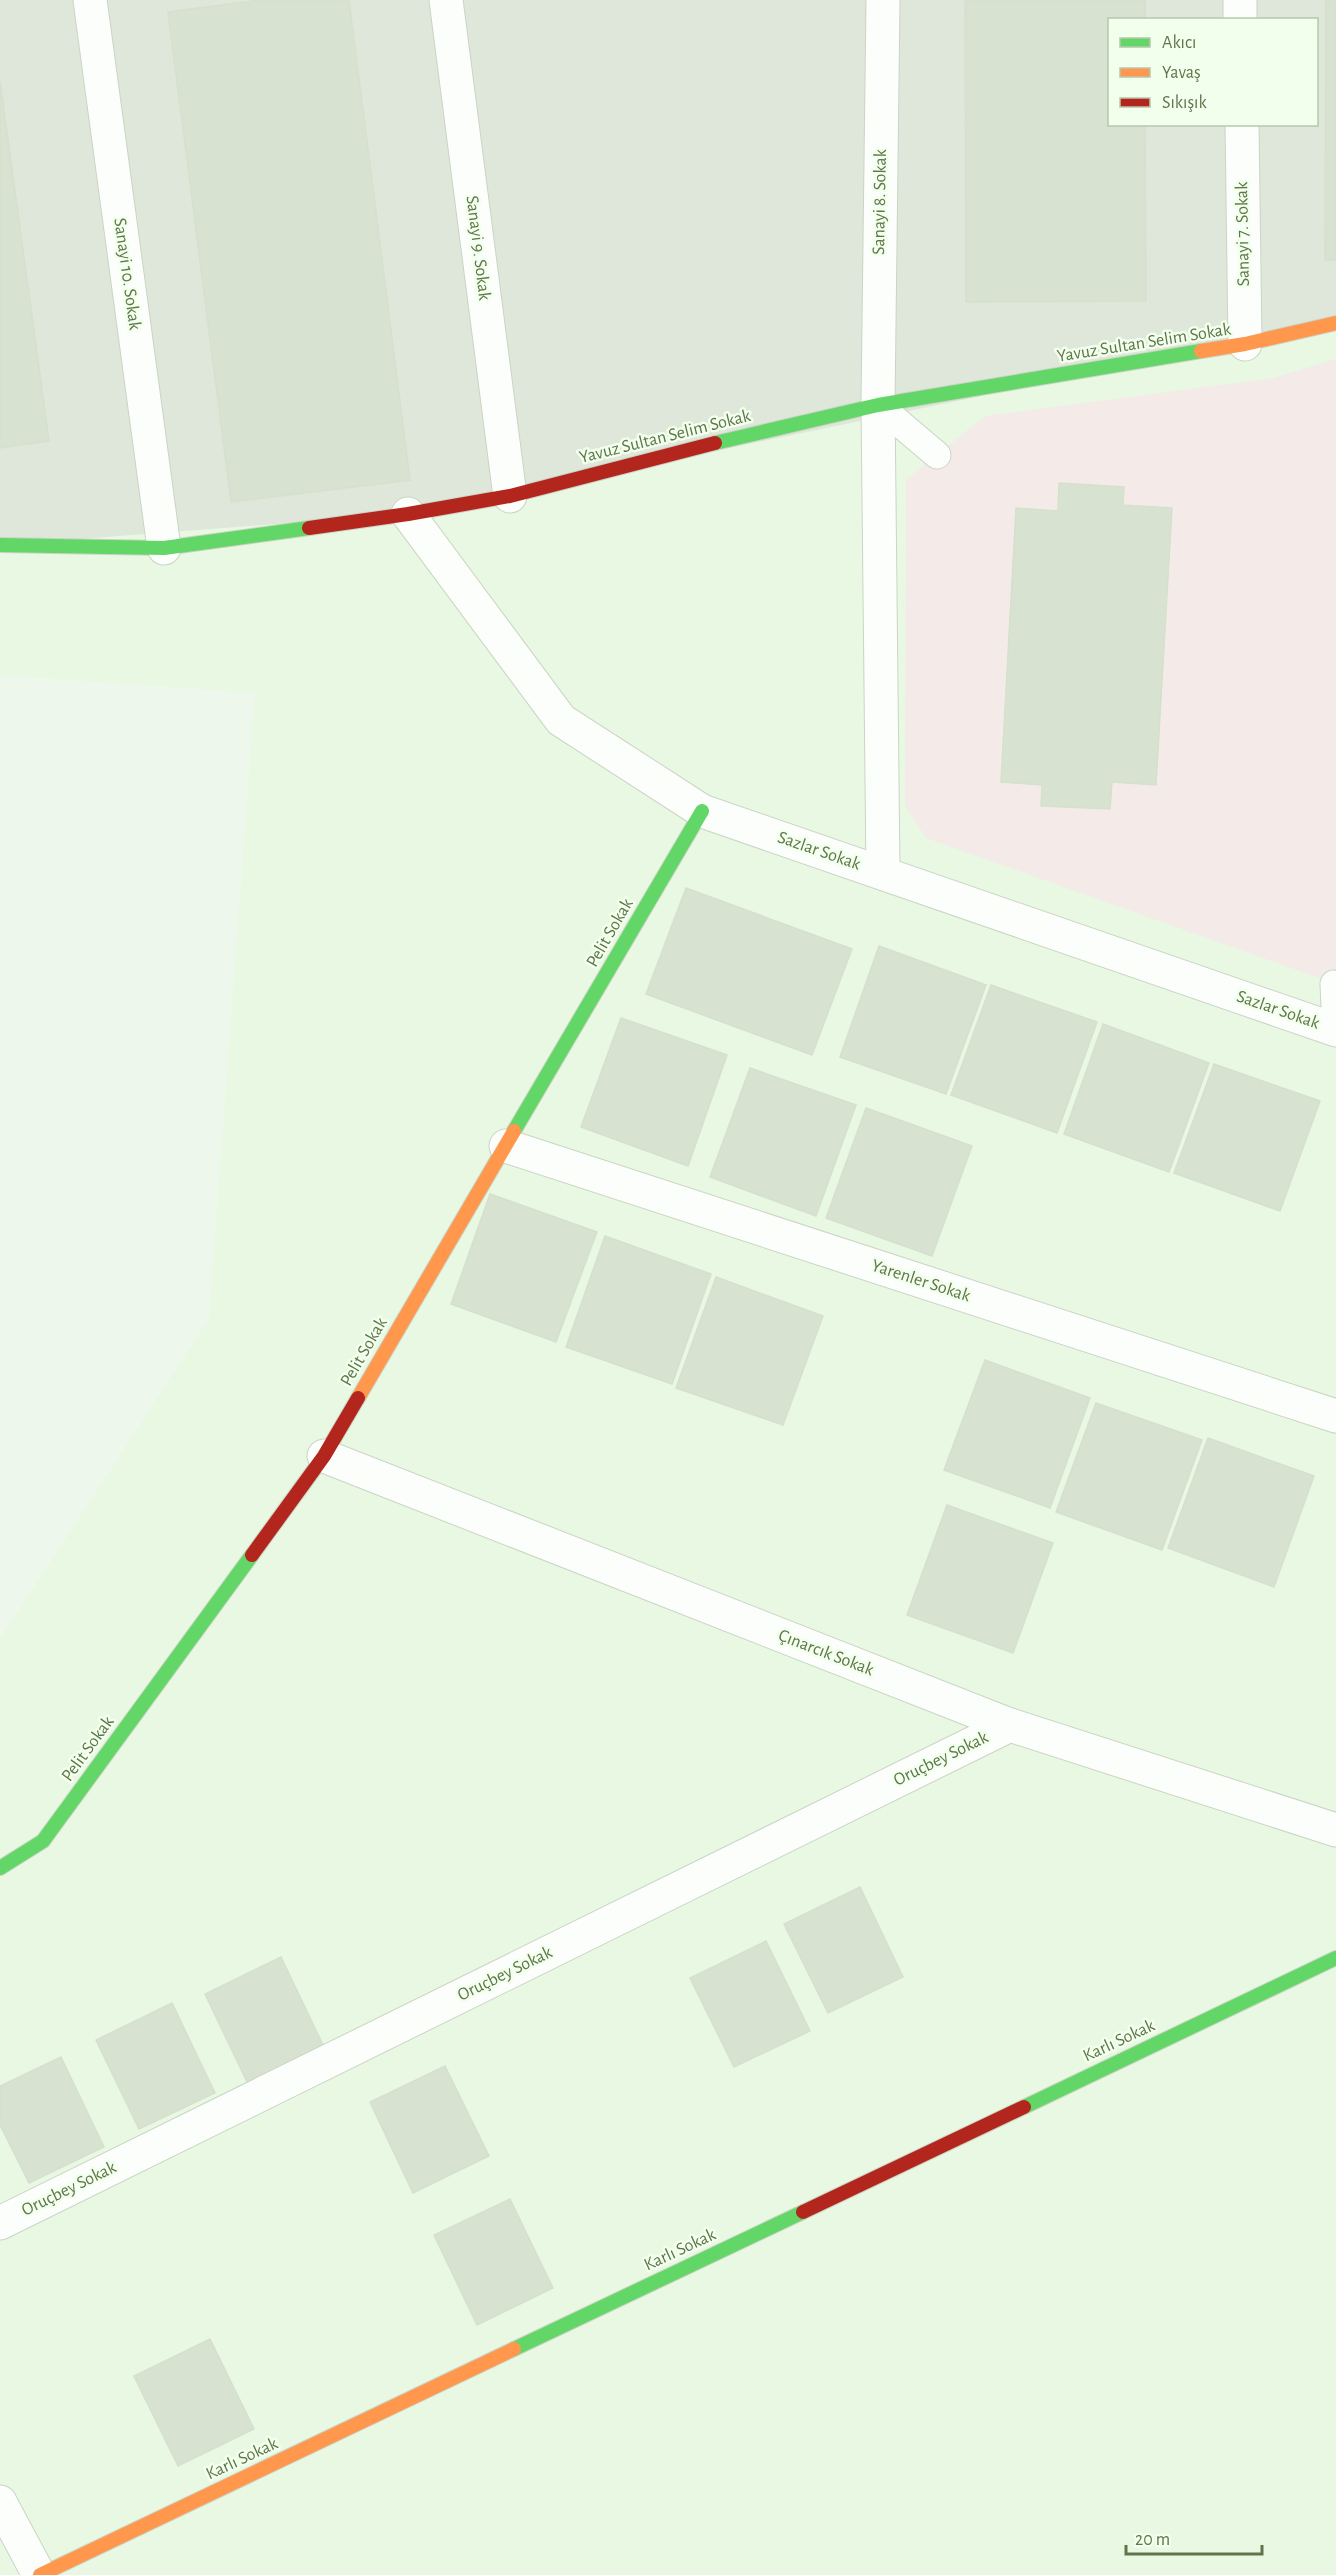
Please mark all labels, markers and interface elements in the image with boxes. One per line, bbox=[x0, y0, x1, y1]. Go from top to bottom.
legend bbox=[1108, 18, 1318, 126]
text: Akıcı bbox=[1162, 34, 1196, 52]
text: Yavaş bbox=[1162, 64, 1201, 82]
text: Sıkışık bbox=[1162, 94, 1207, 112]
street label: Sanayi 8. Sokak bbox=[870, 148, 890, 255]
street label: Sanayi 7. Sokak bbox=[1233, 181, 1253, 286]
street label: Sanayi 9. Sokak bbox=[463, 195, 493, 302]
street label: Sanayi 10. Sokak bbox=[110, 217, 144, 332]
street label: Yavuz Sultan Selim Sokak bbox=[1056, 320, 1233, 366]
street label: Yavuz Sultan Selim Sokak bbox=[578, 407, 753, 467]
street label: Sazlar Sokak bbox=[775, 828, 864, 874]
street label: Pelit Sokak bbox=[583, 895, 637, 970]
street label: Sazlar Sokak bbox=[1234, 987, 1323, 1033]
street label: Yarenler Sokak bbox=[869, 1257, 973, 1306]
street label: Pelit Sokak bbox=[337, 1314, 391, 1389]
street label: Çınarcık Sokak bbox=[776, 1627, 877, 1680]
street label: Pelit Sokak bbox=[58, 1712, 118, 1785]
street label: Oruçbey Sokak bbox=[891, 1728, 992, 1790]
street label: Oruçbey Sokak bbox=[455, 1943, 556, 2005]
street label: Karlı Sokak bbox=[1080, 2016, 1158, 2065]
street label: Oruçbey Sokak bbox=[19, 2158, 120, 2220]
street label: Karlı Sokak bbox=[641, 2225, 719, 2274]
street label: Karlı Sokak bbox=[203, 2434, 281, 2483]
scale bar bbox=[1126, 2518, 1262, 2556]
text: 20 m bbox=[1135, 2531, 1170, 2549]

